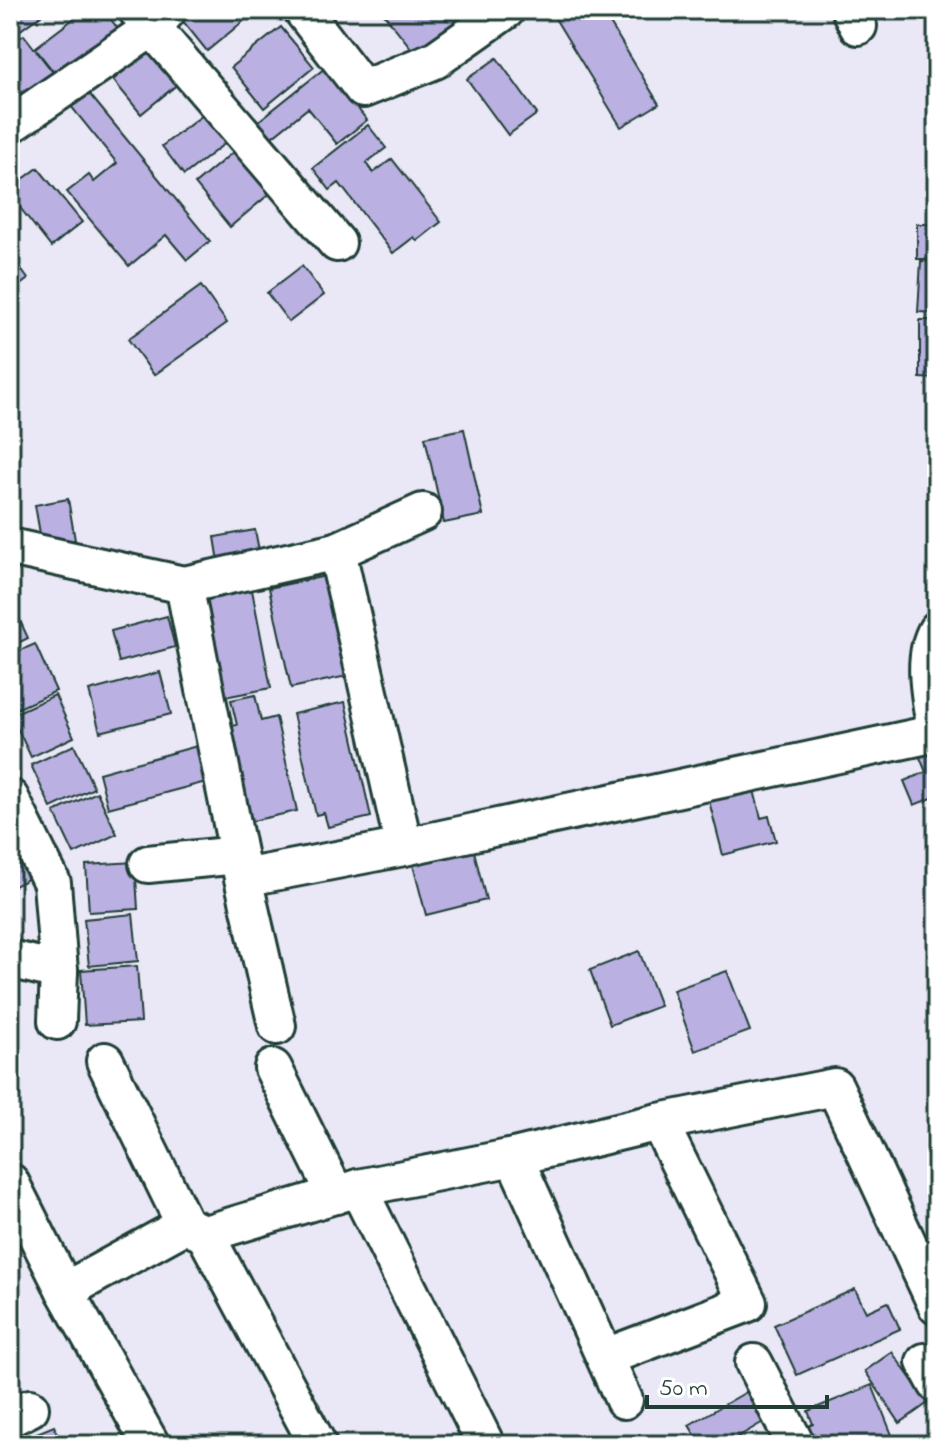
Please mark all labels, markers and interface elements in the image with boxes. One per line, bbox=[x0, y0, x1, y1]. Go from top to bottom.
scale bar bbox=[647, 1359, 827, 1409]
text: 50 m bbox=[659, 1372, 708, 1407]

